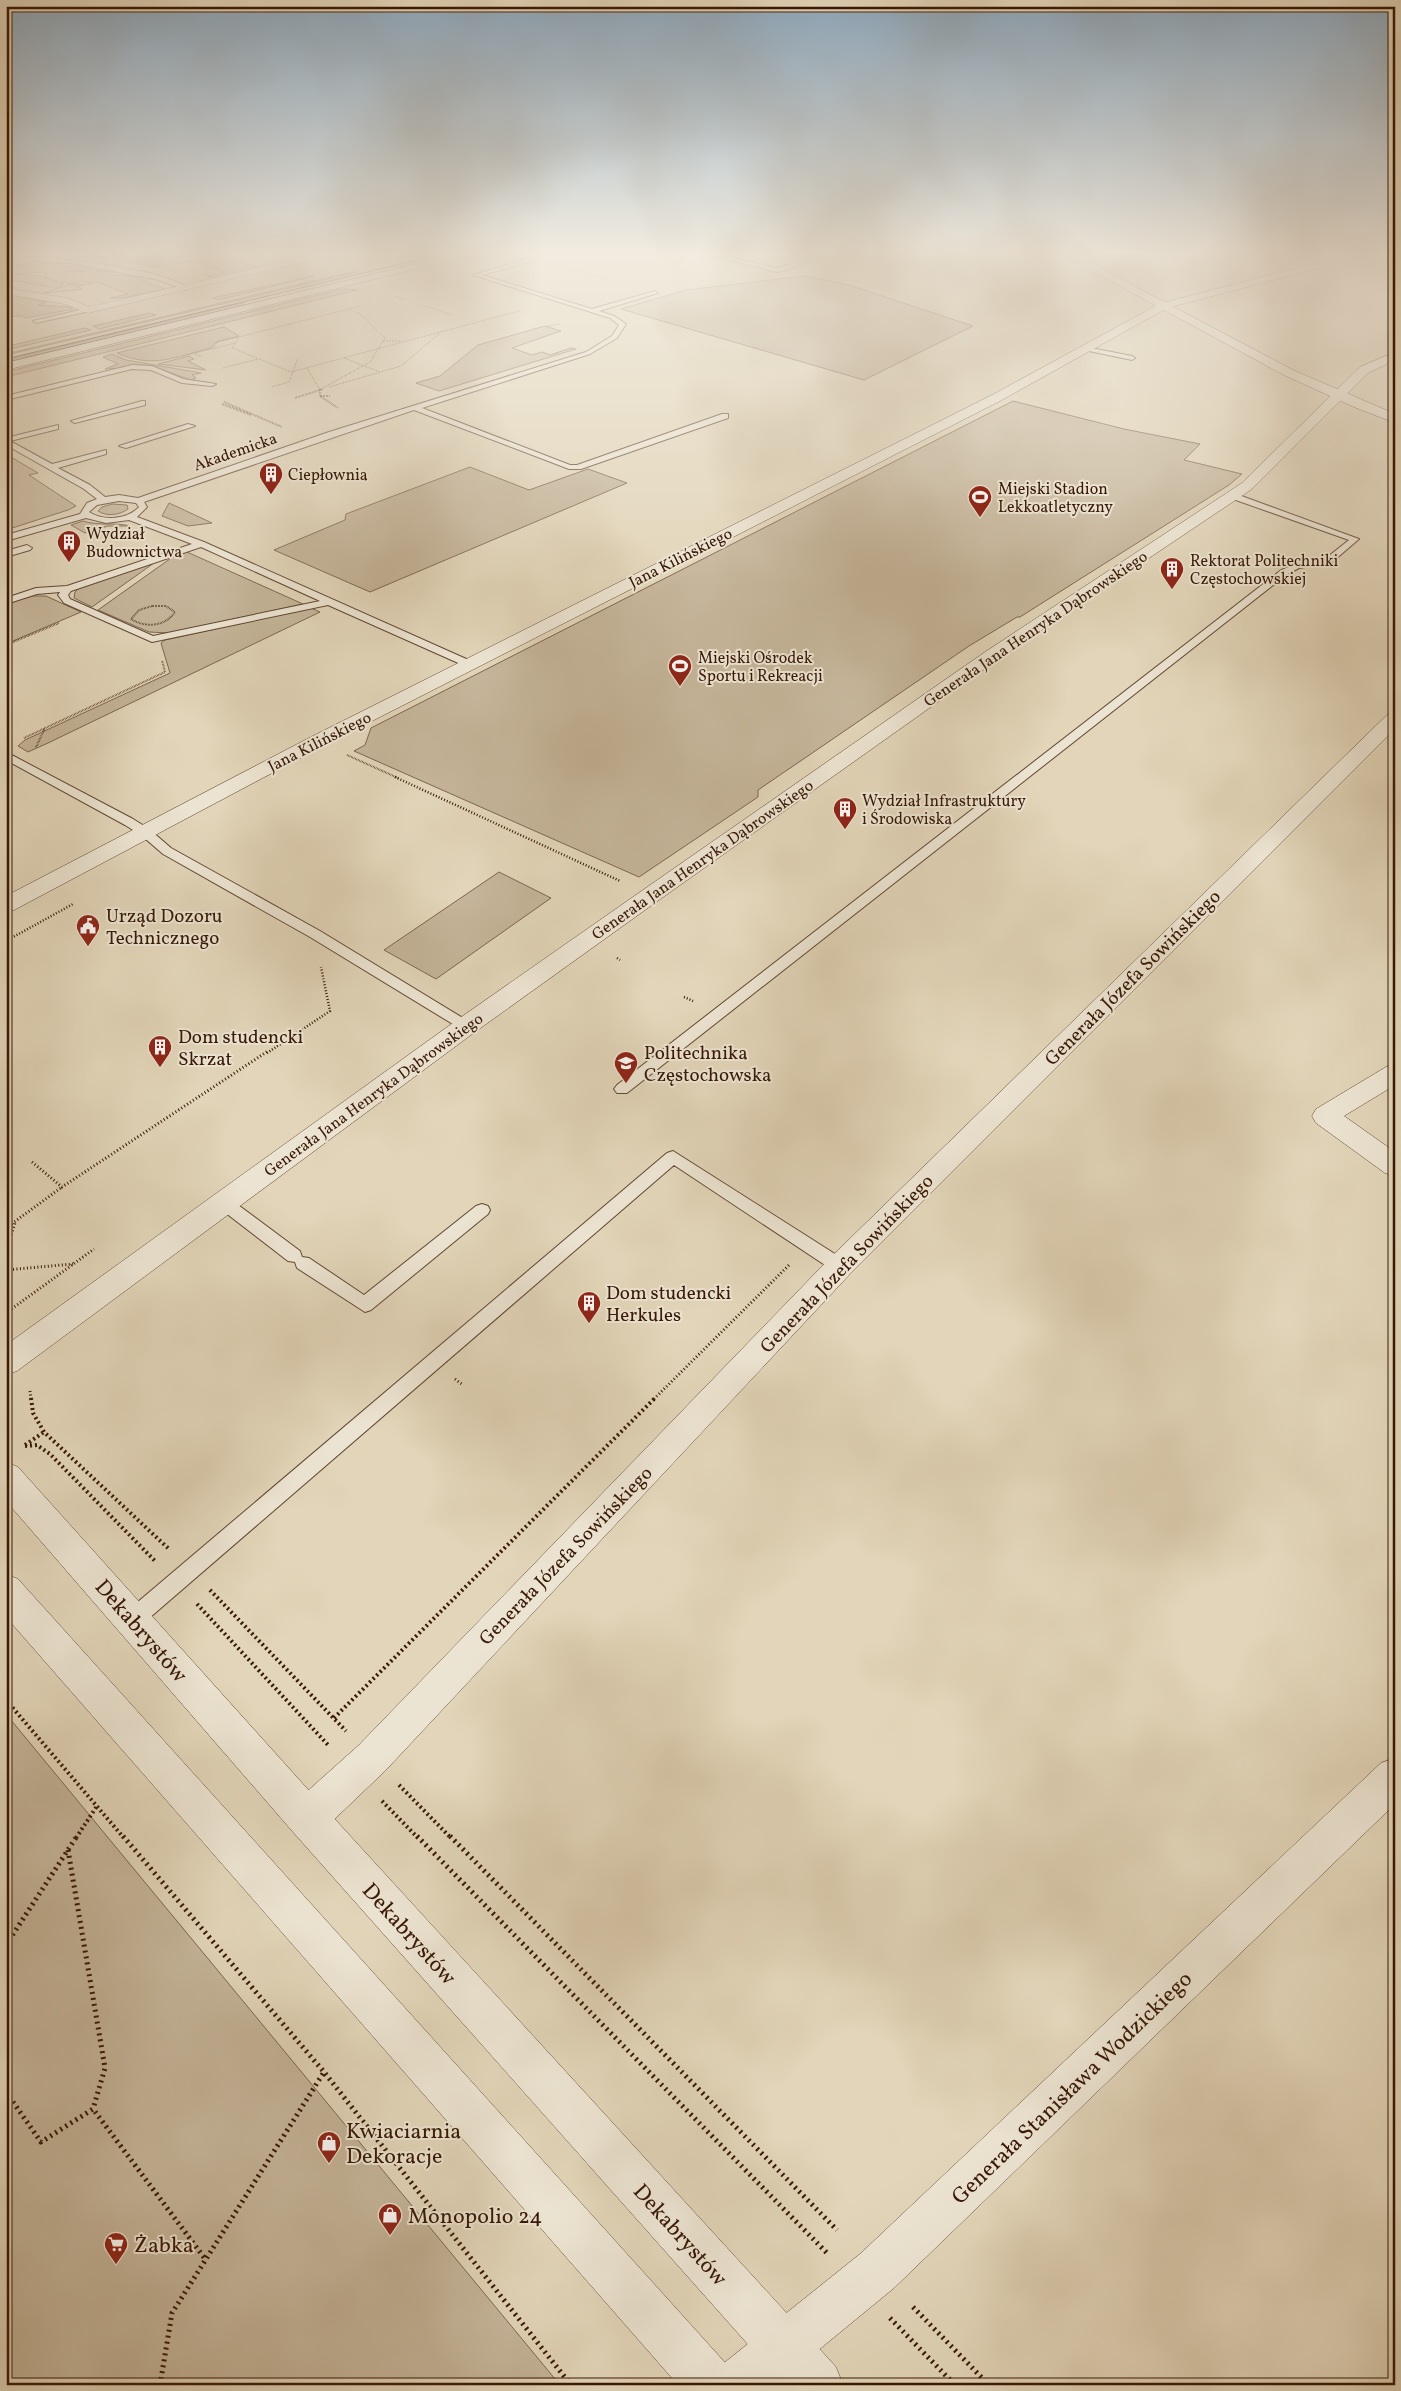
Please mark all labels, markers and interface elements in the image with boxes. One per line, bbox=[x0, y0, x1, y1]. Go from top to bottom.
street label: Akademicka bbox=[191, 428, 280, 477]
building icon: Ciepłownia bbox=[258, 461, 284, 495]
place label: Ciepłownia bbox=[288, 465, 368, 487]
place label: Miejski Stadion Lekkoatletyczny bbox=[998, 479, 1113, 519]
sports icon: Miejski Stadion Lekkoatletyczny bbox=[967, 484, 993, 518]
street label: Jana Kilińskiego bbox=[625, 523, 736, 594]
place label: Wydział Budownictwa bbox=[86, 524, 182, 564]
building icon: Wydział Budownictwa bbox=[56, 529, 82, 563]
street label: Generała Jana Henryka Dąbrowskiego bbox=[920, 546, 1152, 713]
place label: Rektorat Politechniki Częstochowskiej bbox=[1190, 551, 1338, 591]
building icon: Rektorat Politechniki Częstochowskiej bbox=[1159, 556, 1185, 590]
place label: Miejski Ośrodek Sportu i Rekreacji bbox=[698, 648, 823, 688]
sports icon: Miejski Ośrodek Sportu i Rekreacji bbox=[667, 653, 693, 687]
street label: Jana Kilińskiego bbox=[264, 707, 375, 778]
street label: Generała Jana Henryka Dąbrowskiego bbox=[588, 775, 818, 946]
place label: Wydział Infrastruktury i Środowiska bbox=[862, 791, 1026, 831]
building icon: Wydział Infrastruktury i Środowiska bbox=[832, 796, 858, 830]
street label: Generała Józefa Sowińskiego bbox=[1040, 885, 1227, 1072]
place label: Urząd Dozoru Technicznego bbox=[106, 904, 223, 952]
public building icon: Urząd Dozoru Technicznego bbox=[75, 913, 101, 947]
street label: Generała Jana Henryka Dąbrowskiego bbox=[260, 1009, 488, 1183]
place label: Dom studencki Skrzat bbox=[178, 1025, 304, 1073]
building icon: Dom studencki Skrzat bbox=[147, 1034, 173, 1068]
place label: Politechnika Częstochowska bbox=[644, 1041, 772, 1089]
school or university icon: Politechnika Częstochowska bbox=[613, 1050, 639, 1084]
street label: Generała Józefa Sowińskiego bbox=[755, 1169, 940, 1360]
place label: Dom studencki Herkules bbox=[606, 1281, 732, 1329]
building icon: Dom studencki Herkules bbox=[576, 1290, 602, 1324]
street label: Generała Józefa Sowińskiego bbox=[474, 1461, 659, 1652]
street label: Dekabrystów bbox=[86, 1573, 194, 1690]
street label: Dekabrystów bbox=[354, 1877, 462, 1993]
street label: Generała Stanisława Wodzickiego bbox=[945, 1965, 1200, 2213]
place label: Kwiaciarnia Dekoracje bbox=[346, 2117, 461, 2173]
shop icon: Kwiaciarnia Dekoracje bbox=[316, 2130, 342, 2164]
street label: Dekabrystów bbox=[625, 2178, 733, 2294]
shop icon: Monopolio 24 bbox=[377, 2202, 403, 2236]
place label: Monopolio 24 bbox=[408, 2202, 542, 2233]
supermarket icon: Żabka bbox=[103, 2231, 129, 2265]
place label: Żabka bbox=[134, 2231, 194, 2262]

